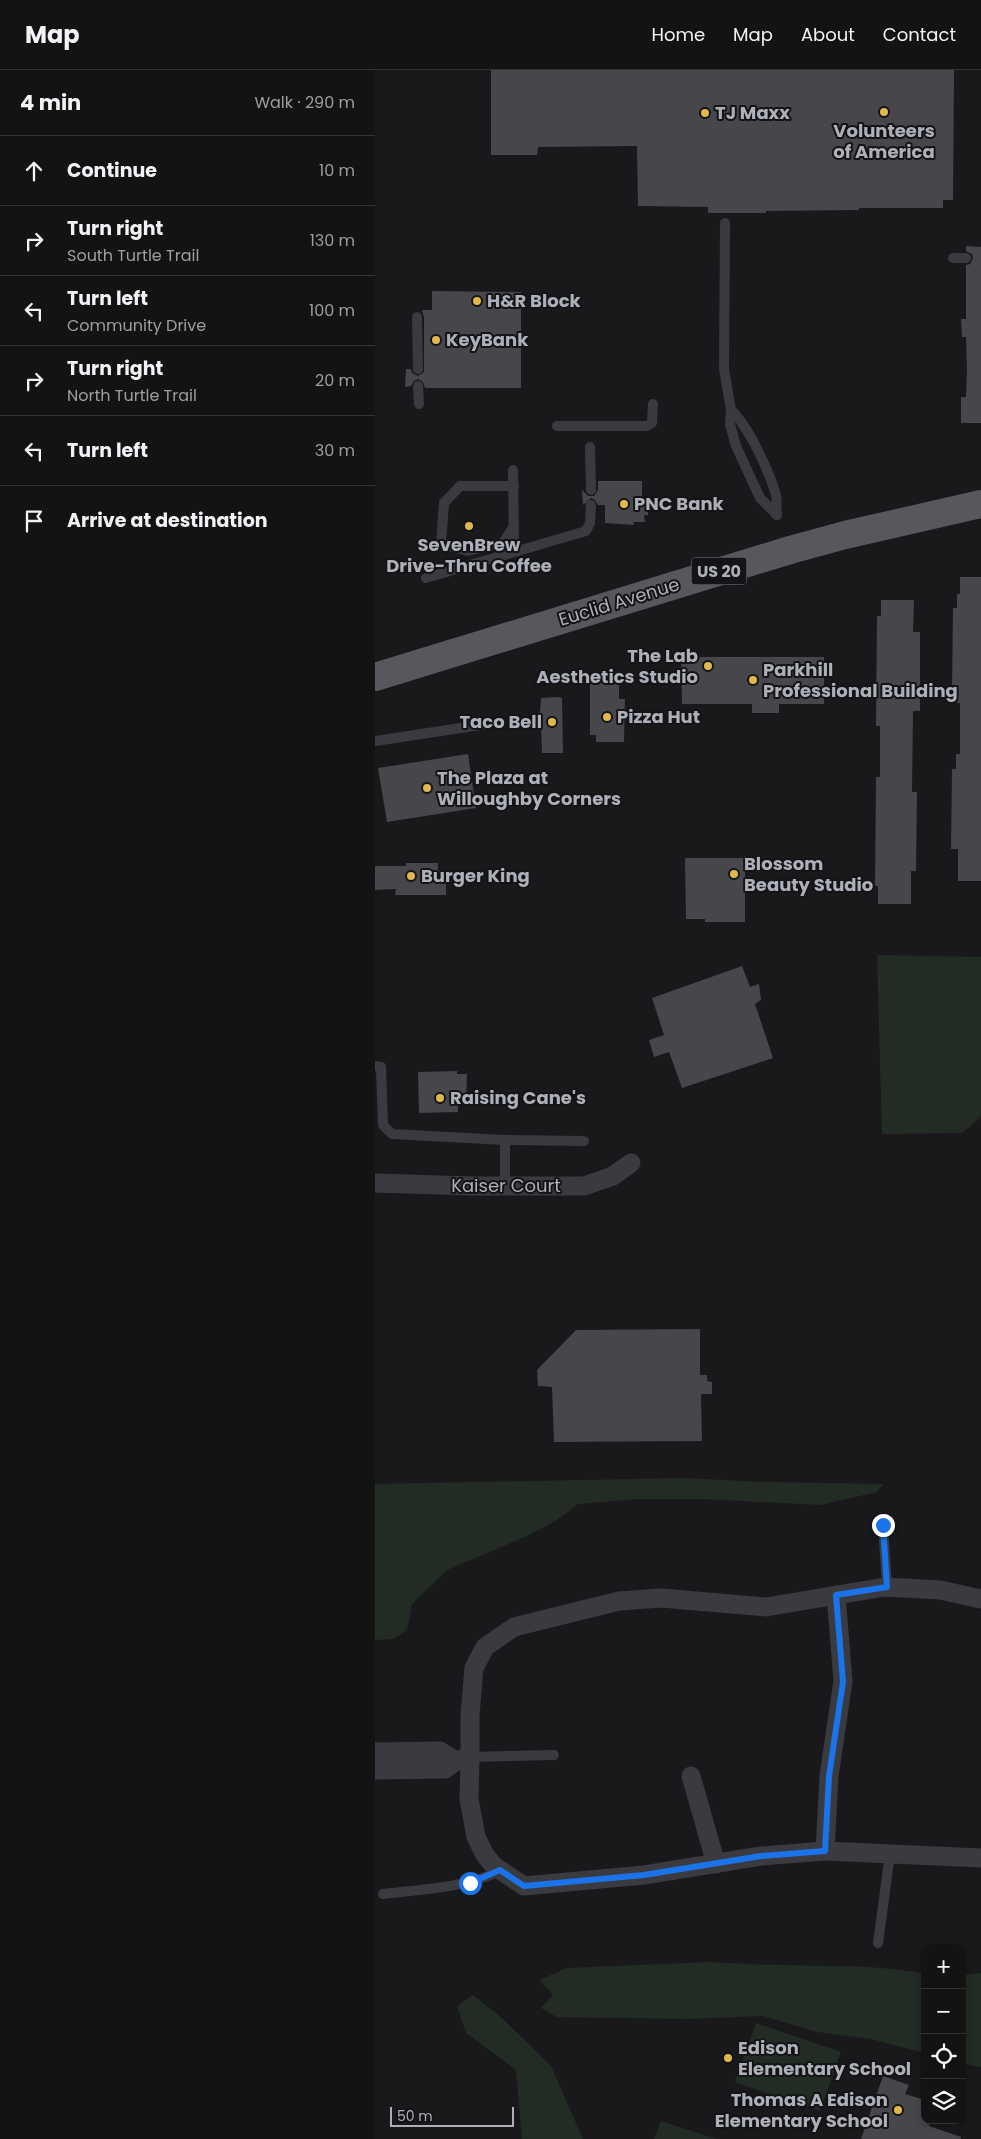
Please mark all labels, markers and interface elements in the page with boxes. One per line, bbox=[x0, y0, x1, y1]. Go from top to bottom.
text: Map bbox=[25, 18, 80, 51]
text: Home bbox=[651, 22, 705, 47]
text: Map bbox=[733, 22, 773, 47]
text: About bbox=[801, 22, 855, 47]
text: Contact bbox=[883, 22, 956, 47]
text: 4 min bbox=[20, 88, 81, 117]
text: Walk · 290 m bbox=[254, 91, 355, 114]
place label: TJ Maxx bbox=[715, 100, 790, 125]
marker: Volunteers of America bbox=[878, 106, 890, 118]
marker: TJ Maxx bbox=[699, 107, 711, 119]
place label: Volunteers of America bbox=[833, 118, 935, 164]
icon: ahead bbox=[20, 157, 48, 185]
text: Continue bbox=[67, 157, 157, 184]
text: 10 m bbox=[319, 159, 355, 182]
text: Turn right bbox=[67, 215, 163, 242]
icon: right bbox=[20, 227, 48, 255]
text: 130 m bbox=[310, 229, 355, 252]
text: South Turtle Trail bbox=[67, 244, 199, 267]
text: Turn left bbox=[67, 285, 148, 312]
place label: H&R Block bbox=[487, 288, 582, 313]
marker: H&R Block bbox=[471, 295, 483, 307]
icon: left bbox=[20, 297, 48, 325]
text: 100 m bbox=[309, 299, 355, 322]
text: Community Drive bbox=[67, 314, 206, 337]
place label: KeyBank bbox=[446, 327, 529, 352]
marker: KeyBank bbox=[430, 334, 442, 346]
text: Turn right bbox=[67, 355, 163, 382]
icon: right bbox=[20, 367, 48, 395]
text: 20 m bbox=[315, 369, 355, 392]
text: North Turtle Trail bbox=[67, 384, 197, 407]
icon: left bbox=[20, 437, 48, 465]
text: Turn left bbox=[67, 437, 148, 464]
text: 30 m bbox=[315, 439, 355, 462]
place label: PNC Bank bbox=[634, 491, 725, 516]
marker: PNC Bank bbox=[618, 498, 630, 510]
icon: arrive bbox=[20, 507, 48, 535]
text: Arrive at destination bbox=[67, 507, 268, 534]
marker: SevenBrew Drive-Thru Coffee bbox=[463, 520, 475, 532]
place label: SevenBrew Drive-Thru Coffee bbox=[386, 532, 552, 578]
road number: US 20 bbox=[691, 558, 747, 584]
street label: Euclid Avenue bbox=[555, 571, 682, 632]
place label: The Lab Aesthetics Studio bbox=[536, 643, 698, 689]
place label: Parkhill Professional Building bbox=[763, 657, 958, 703]
marker: The Lab Aesthetics Studio bbox=[702, 660, 714, 672]
marker: Parkhill Professional Building bbox=[747, 674, 759, 686]
place label: Pizza Hut bbox=[617, 704, 700, 729]
place label: Taco Bell bbox=[459, 709, 542, 734]
marker: Pizza Hut bbox=[601, 711, 613, 723]
marker: Taco Bell bbox=[546, 716, 558, 728]
place label: The Plaza at Willoughby Corners bbox=[437, 765, 621, 811]
marker: The Plaza at Willoughby Corners bbox=[421, 782, 433, 794]
place label: Blossom Beauty Studio bbox=[744, 851, 873, 897]
place label: Burger King bbox=[421, 863, 530, 888]
marker: Blossom Beauty Studio bbox=[728, 868, 740, 880]
marker: Burger King bbox=[405, 870, 417, 882]
place label: Raising Cane's bbox=[450, 1085, 586, 1110]
marker: Raising Cane's bbox=[434, 1092, 446, 1104]
street label: Kaiser Court bbox=[451, 1173, 561, 1198]
route end bbox=[872, 1514, 895, 1537]
route start bbox=[459, 1872, 482, 1895]
map controls bbox=[921, 1944, 966, 2124]
button: + bbox=[921, 1944, 966, 1989]
button: − bbox=[921, 1989, 966, 2034]
button: locate bbox=[921, 2034, 966, 2079]
place label: Edison Elementary School bbox=[738, 2035, 911, 2081]
marker: Edison Elementary School bbox=[722, 2052, 734, 2064]
button: layers bbox=[921, 2079, 966, 2124]
place label: Thomas A Edison Elementary School bbox=[715, 2087, 888, 2133]
scale bar bbox=[390, 2104, 514, 2127]
marker: Thomas A Edison Elementary School bbox=[892, 2104, 904, 2116]
text: 50 m bbox=[397, 2106, 433, 2126]

